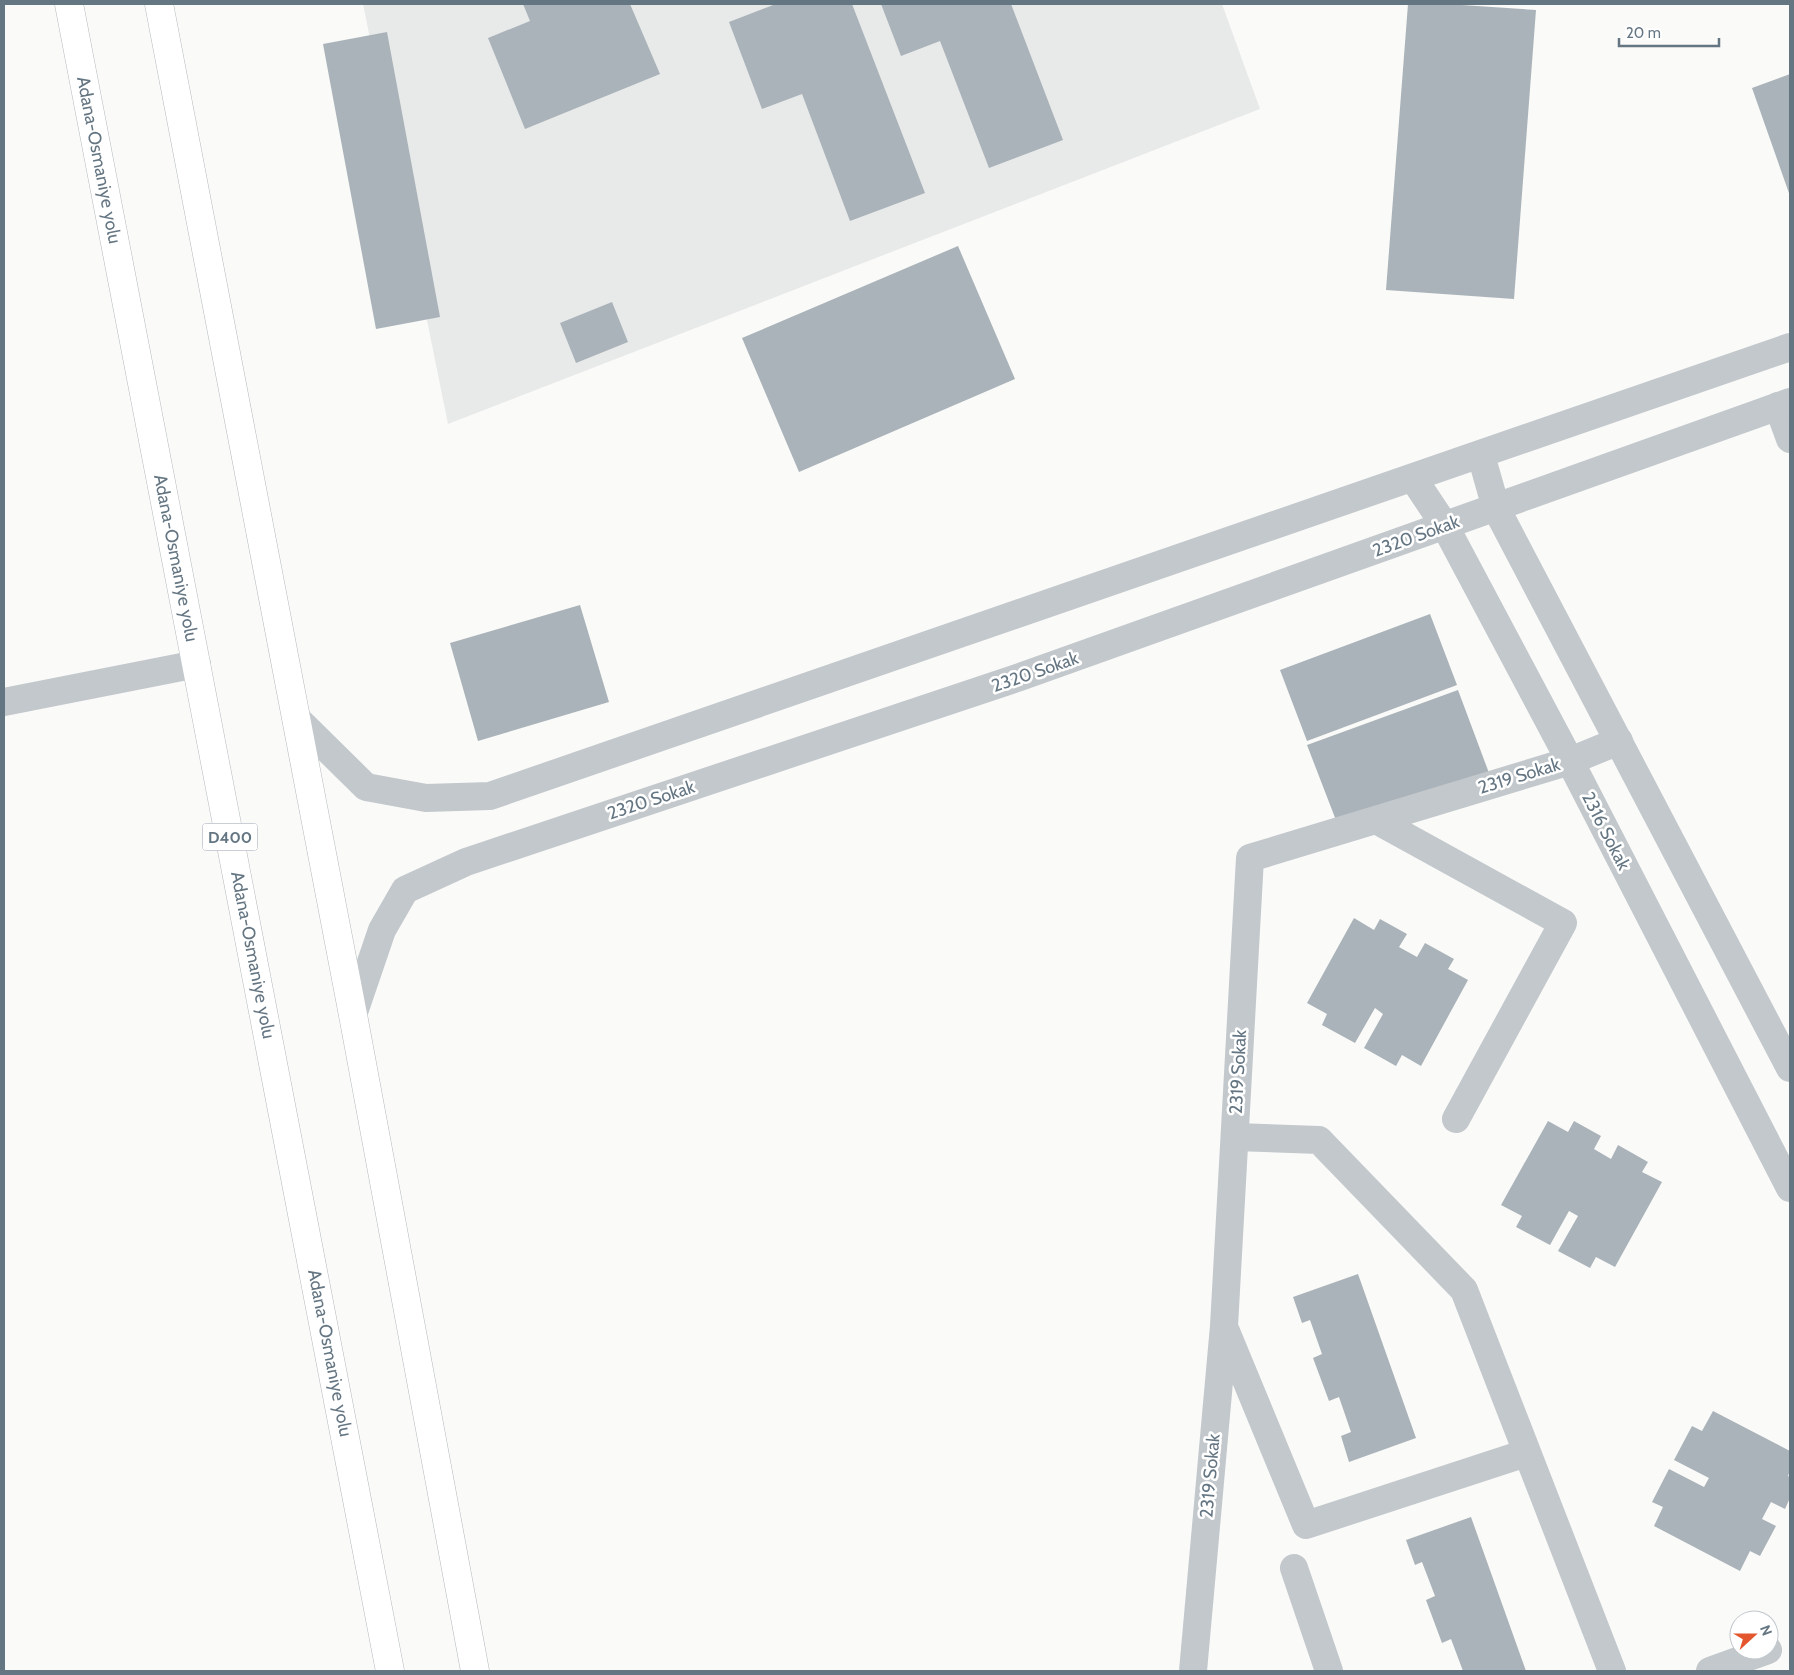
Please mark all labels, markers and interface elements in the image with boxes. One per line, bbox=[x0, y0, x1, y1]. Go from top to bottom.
scale bar bbox=[1619, 15, 1719, 47]
text: 20 m bbox=[1626, 24, 1661, 42]
street label: Adana-Osmaniye yolu bbox=[72, 74, 126, 246]
street label: Adana-Osmaniye yolu bbox=[149, 472, 203, 644]
street label: 2320 Sokak bbox=[1370, 510, 1463, 562]
street label: 2320 Sokak bbox=[989, 647, 1082, 697]
street label: 2319 Sokak bbox=[1475, 753, 1563, 799]
street label: 2320 Sokak bbox=[605, 775, 698, 824]
street label: 2316 Sokak bbox=[1577, 788, 1635, 874]
road number: D400 bbox=[202, 824, 258, 850]
street label: Adana-Osmaniye yolu bbox=[226, 869, 280, 1041]
street label: 2319 Sokak bbox=[1225, 1028, 1251, 1115]
street label: Adana-Osmaniye yolu bbox=[303, 1267, 357, 1439]
street label: 2319 Sokak bbox=[1195, 1432, 1225, 1519]
north arrow bbox=[1729, 1610, 1779, 1660]
text: N bbox=[1756, 1622, 1776, 1638]

